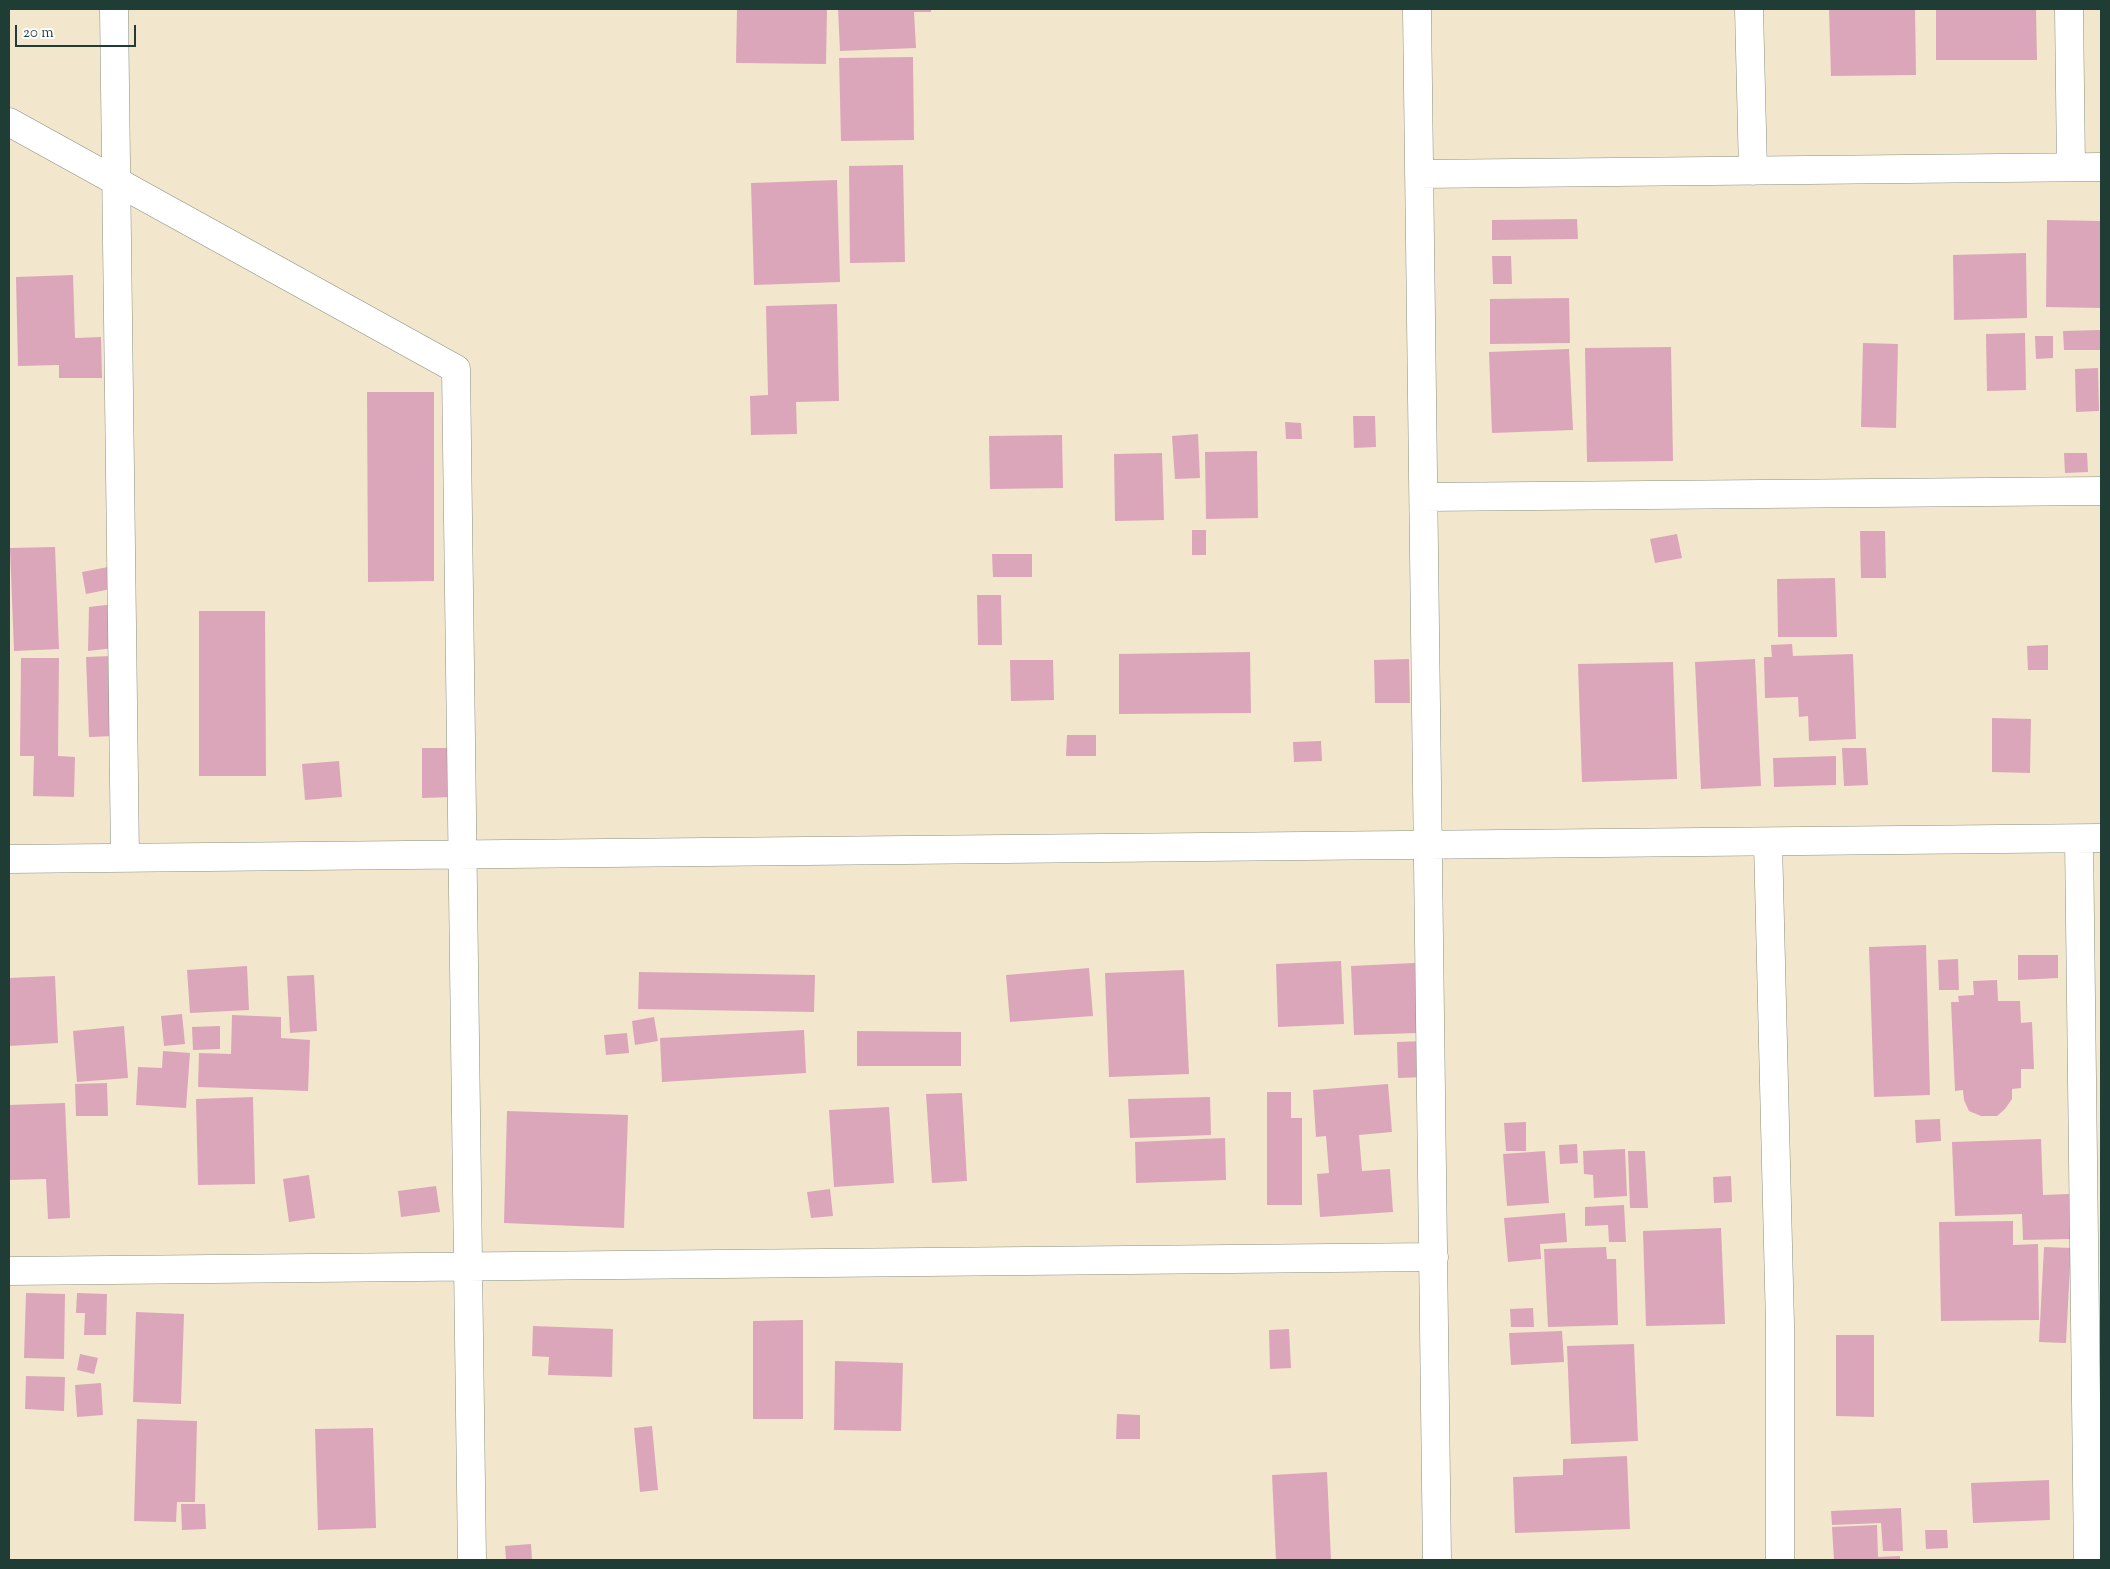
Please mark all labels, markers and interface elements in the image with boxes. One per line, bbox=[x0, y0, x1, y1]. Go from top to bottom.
scale bar bbox=[18, 15, 139, 47]
text: 20 m bbox=[23, 23, 54, 44]

